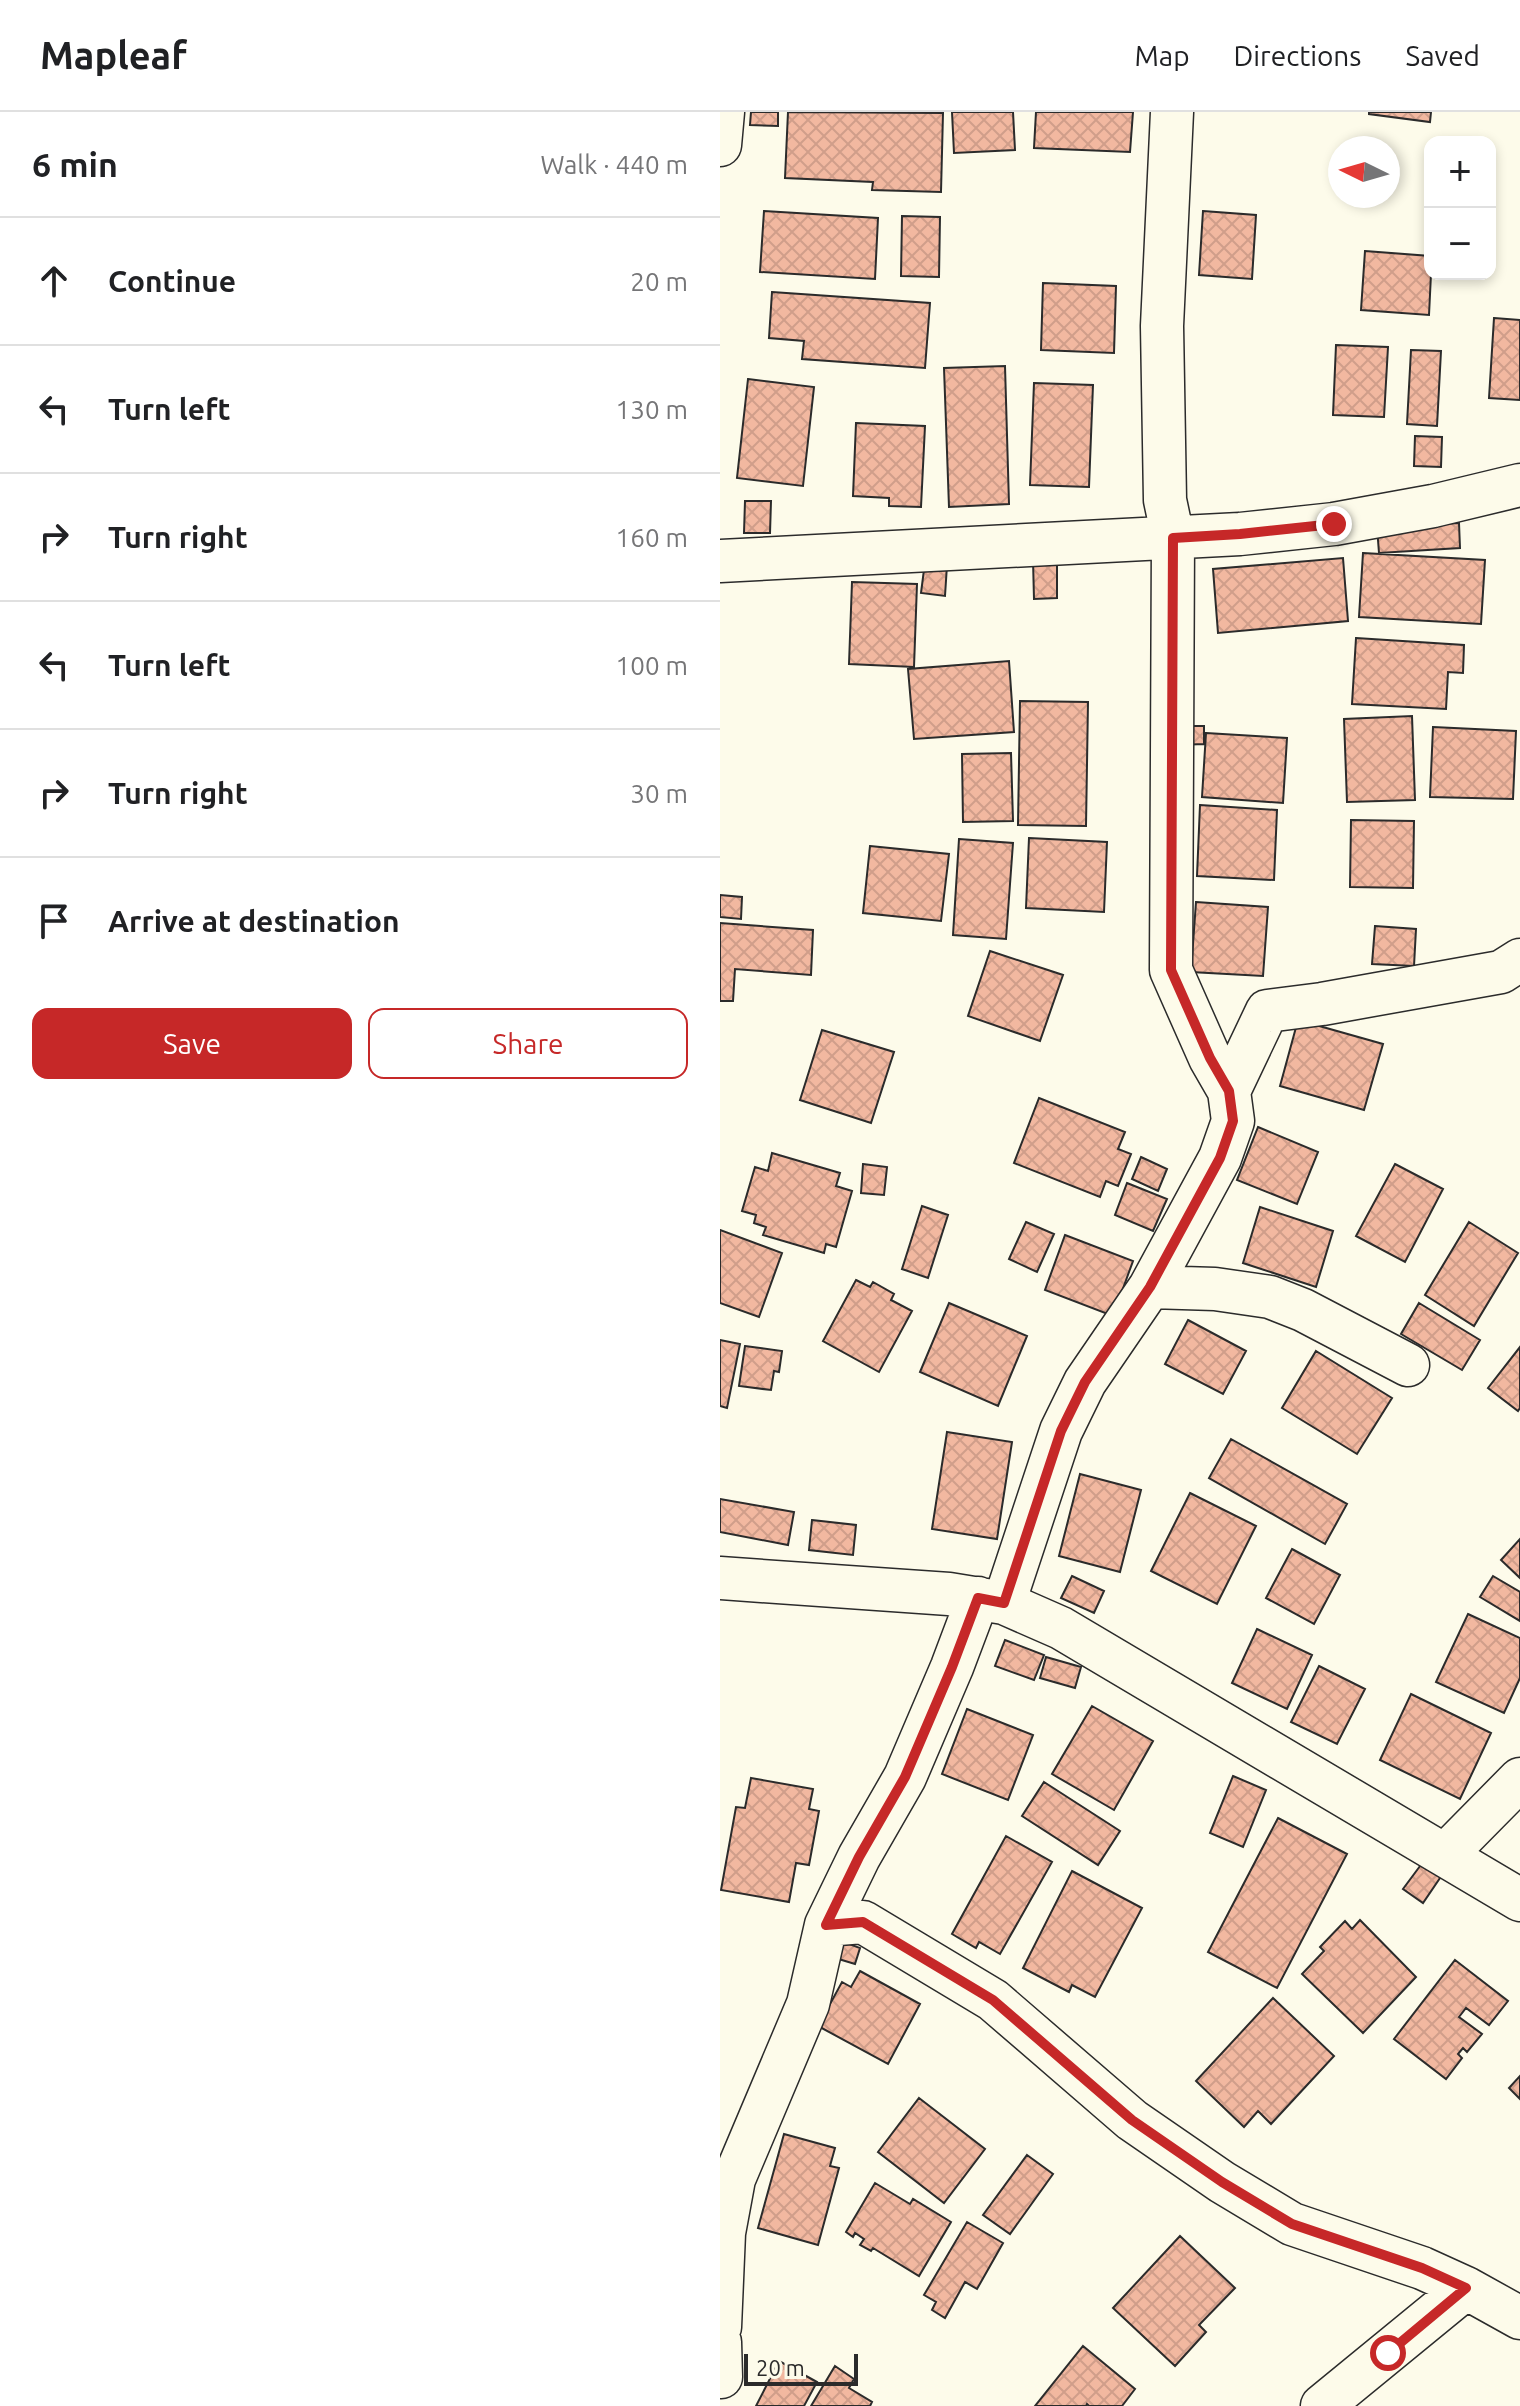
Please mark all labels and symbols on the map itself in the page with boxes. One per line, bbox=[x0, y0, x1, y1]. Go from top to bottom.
north arrow bbox=[1328, 136, 1400, 208]
route end bbox=[1316, 506, 1352, 542]
route start bbox=[1370, 2335, 1406, 2371]
scale bar bbox=[744, 2350, 858, 2386]

